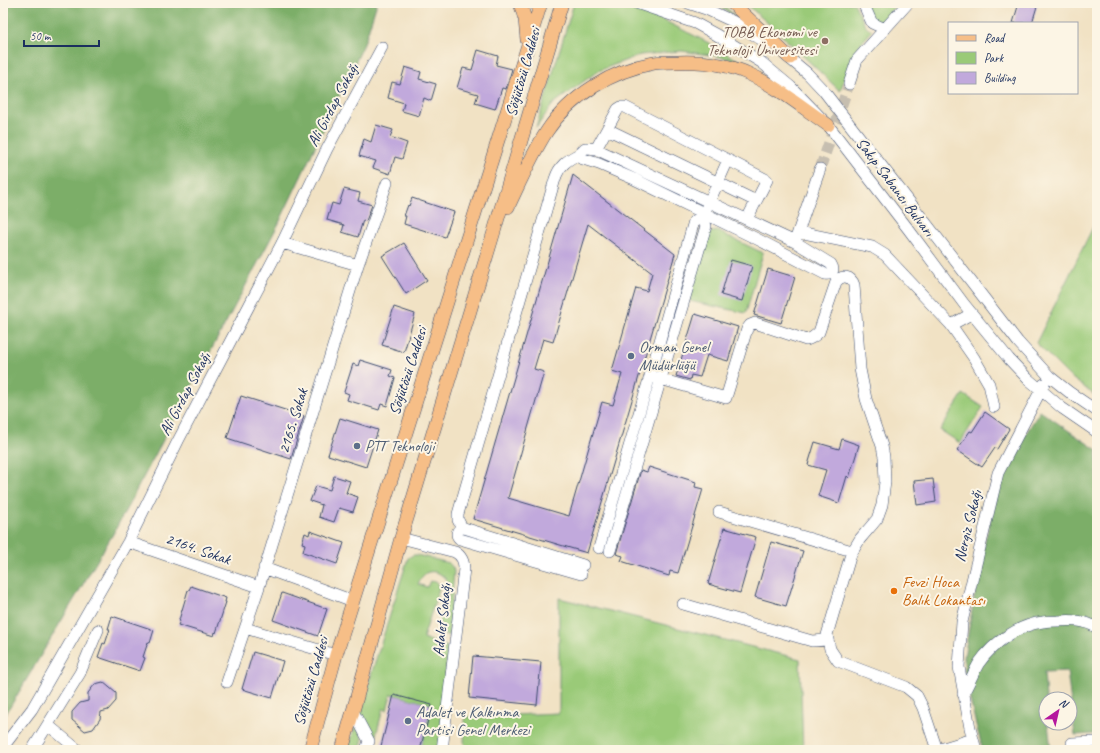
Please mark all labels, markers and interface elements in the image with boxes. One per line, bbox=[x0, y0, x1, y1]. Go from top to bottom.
scale bar bbox=[24, 22, 99, 48]
place label: TOBB Ekonomi ve Teknoloji Üniversitesi bbox=[707, 22, 819, 60]
legend bbox=[948, 22, 1078, 94]
street label: Söğütözü Caddesi bbox=[501, 23, 546, 119]
text: 50 m bbox=[30, 28, 52, 44]
text: Road bbox=[984, 30, 1006, 46]
marker: TOBB Ekonomi ve Teknoloji Üniversitesi bbox=[820, 36, 830, 46]
text: Park bbox=[984, 50, 1005, 66]
street label: Ali Girdap Sokağı bbox=[303, 59, 364, 150]
text: Building bbox=[984, 70, 1016, 86]
street label: Sakıp Sabancı Bulvarı bbox=[851, 134, 939, 241]
street label: Söğütözü Caddesi bbox=[384, 322, 432, 418]
place label: Orman Genel Müdürlüğü bbox=[639, 337, 712, 375]
street label: Ali Girdap Sokağı bbox=[155, 348, 216, 439]
marker: Orman Genel Müdürlüğü bbox=[626, 351, 636, 361]
street label: 2165. Sokak bbox=[274, 385, 313, 456]
place label: PTT Teknoloji bbox=[365, 436, 436, 456]
marker: PTT Teknoloji bbox=[352, 441, 362, 451]
street label: Nergiz Sokağı bbox=[949, 487, 987, 564]
street label: 2164. Sokak bbox=[163, 529, 234, 570]
place label: Fevzi Hoca Balık Lokantası bbox=[902, 572, 986, 610]
street label: Adalet Sokağı bbox=[428, 581, 456, 658]
marker: Fevzi Hoca Balık Lokantası bbox=[889, 586, 899, 596]
street label: Söğütözü Caddesi bbox=[289, 632, 334, 728]
north arrow bbox=[1038, 691, 1078, 731]
text: N bbox=[1057, 695, 1072, 712]
place label: Adalet ve Kalkınma Partisi Genel Merkezi bbox=[416, 702, 532, 740]
marker: Adalet ve Kalkınma Partisi Genel Merkezi bbox=[403, 716, 413, 726]

